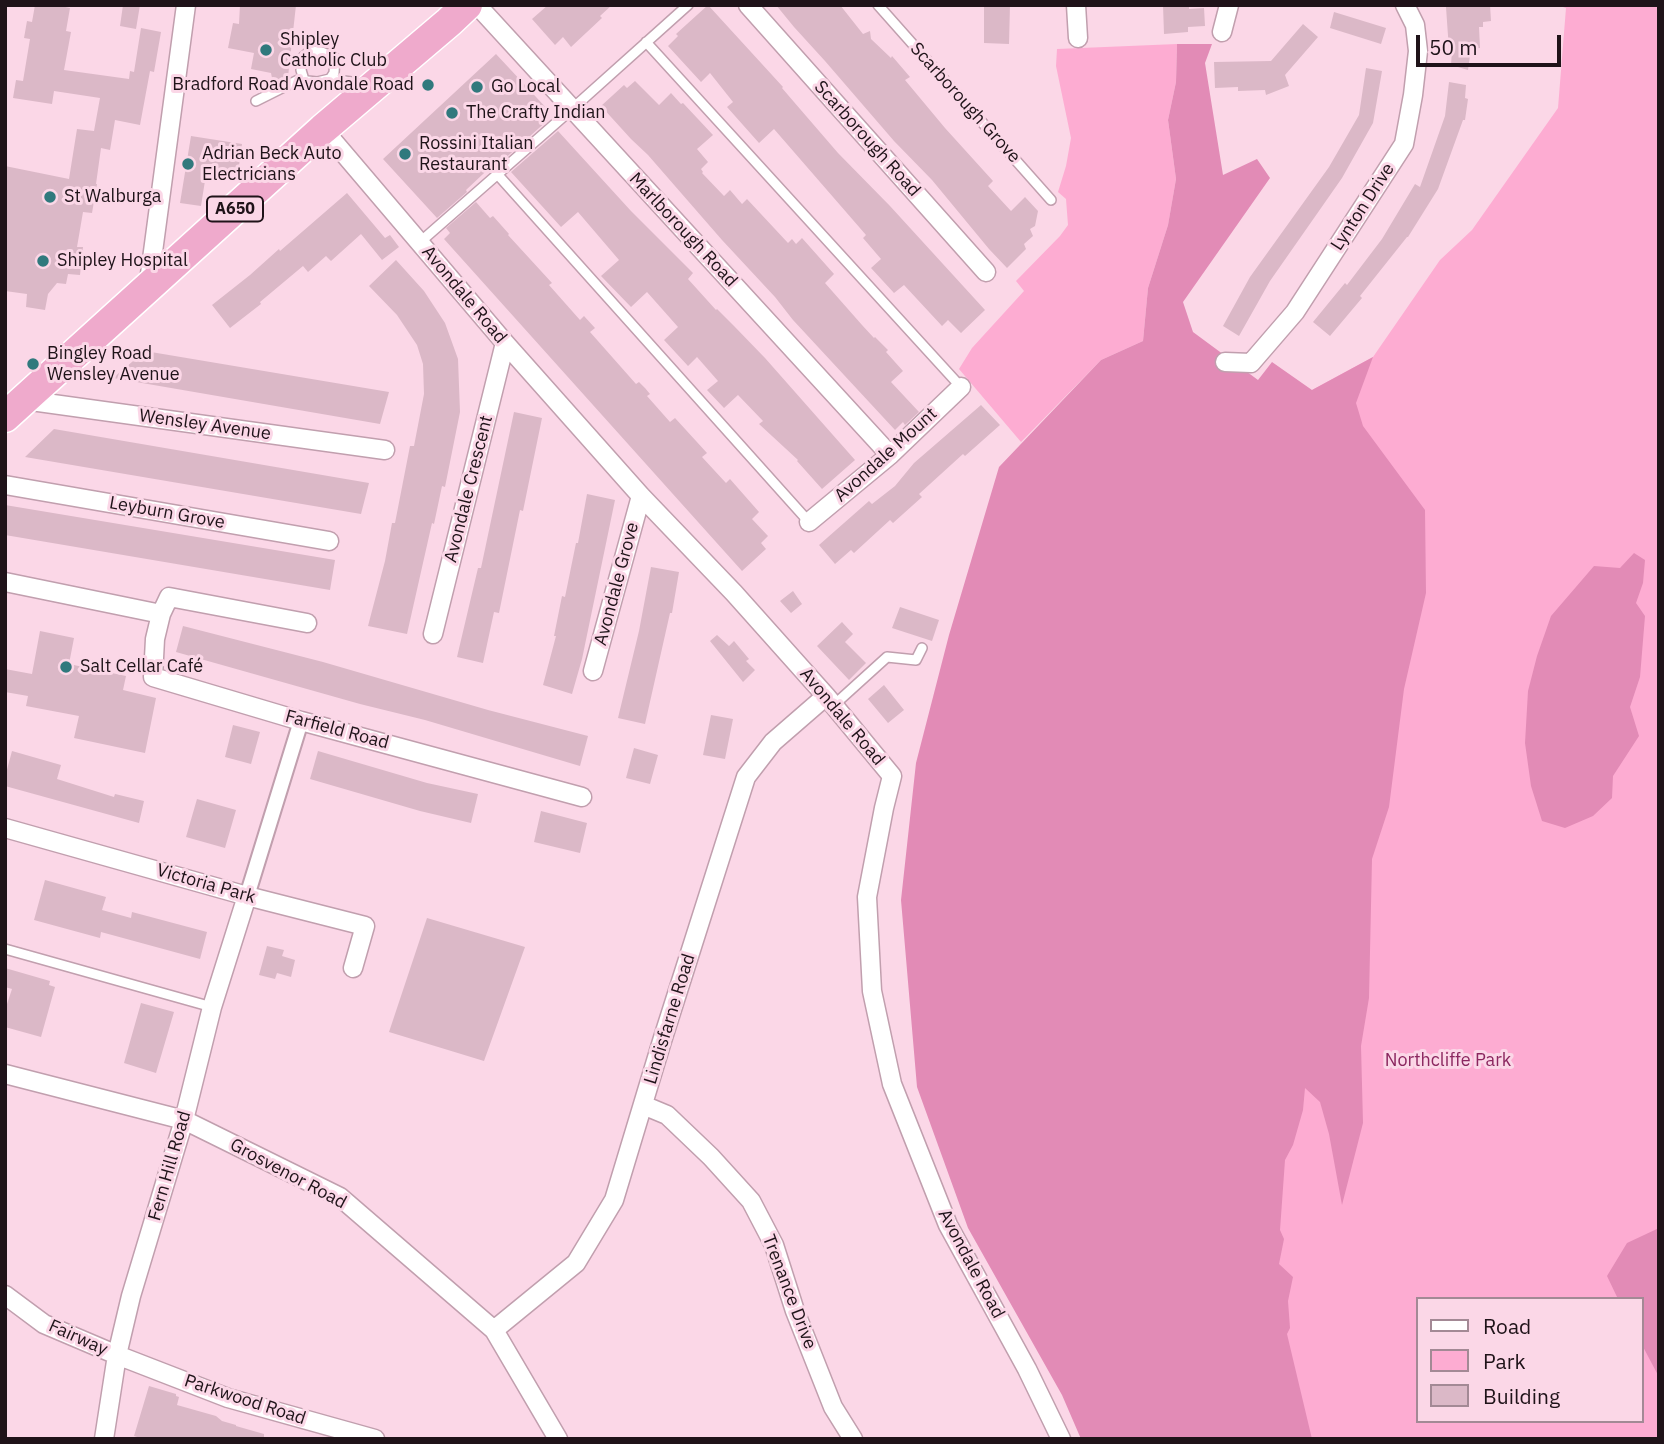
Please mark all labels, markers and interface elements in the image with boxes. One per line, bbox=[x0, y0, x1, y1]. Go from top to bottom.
scale bar bbox=[1419, 21, 1564, 65]
place label: Shipley Catholic Club bbox=[280, 29, 387, 72]
text: 50 m bbox=[1429, 33, 1478, 61]
street label: Scarborough Grove bbox=[905, 38, 1025, 168]
marker: Shipley Catholic Club bbox=[258, 42, 274, 58]
place label: Bradford Road Avondale Road bbox=[172, 74, 414, 96]
place label: Go Local bbox=[491, 76, 560, 98]
marker: Bradford Road Avondale Road bbox=[420, 77, 436, 93]
street label: Scarborough Road bbox=[809, 77, 925, 201]
marker: Go Local bbox=[469, 79, 485, 95]
place label: The Crafty Indian bbox=[466, 102, 606, 124]
marker: The Crafty Indian bbox=[444, 105, 460, 121]
place label: Rossini Italian Restaurant bbox=[419, 133, 534, 176]
place label: Adrian Beck Auto Electricians bbox=[202, 143, 342, 186]
marker: Rossini Italian Restaurant bbox=[397, 146, 413, 162]
marker: Adrian Beck Auto Electricians bbox=[180, 156, 196, 172]
street label: Lynton Drive bbox=[1327, 159, 1399, 255]
street label: Marlborough Road bbox=[624, 168, 742, 292]
place label: St Walburga bbox=[64, 186, 161, 208]
marker: St Walburga bbox=[42, 189, 58, 205]
road number: A650 bbox=[207, 196, 263, 222]
street label: Avondale Road bbox=[417, 242, 511, 348]
place label: Shipley Hospital bbox=[57, 250, 188, 272]
marker: Shipley Hospital bbox=[35, 253, 51, 269]
place label: Bingley Road Wensley Avenue bbox=[47, 343, 180, 386]
marker: Bingley Road Wensley Avenue bbox=[25, 356, 41, 372]
street label: Avondale Mount bbox=[830, 403, 942, 507]
street label: Wensley Avenue bbox=[138, 405, 272, 445]
street label: Avondale Crescent bbox=[440, 413, 498, 565]
street label: Leyburn Grove bbox=[108, 492, 226, 534]
street label: Avondale Grove bbox=[590, 520, 644, 648]
place label: Salt Cellar Café bbox=[80, 656, 203, 678]
marker: Salt Cellar Café bbox=[58, 659, 74, 675]
street label: Avondale Road bbox=[795, 664, 889, 770]
street label: Farfield Road bbox=[283, 706, 391, 754]
street label: Victoria Park bbox=[154, 860, 258, 908]
street label: Lindisfarne Road bbox=[640, 951, 700, 1087]
park label: Northcliffe Park bbox=[1385, 1050, 1511, 1072]
street label: Fern Hill Road bbox=[144, 1109, 196, 1223]
street label: Grosvenor Road bbox=[226, 1134, 350, 1214]
street label: Avondale Road bbox=[933, 1206, 1009, 1322]
street label: Trenance Drive bbox=[757, 1232, 821, 1352]
legend bbox=[1416, 1297, 1643, 1423]
text: Road bbox=[1483, 1312, 1531, 1340]
street label: Fairway bbox=[45, 1315, 111, 1361]
text: Park bbox=[1483, 1347, 1526, 1375]
street label: Parkwood Road bbox=[182, 1370, 308, 1430]
text: Building bbox=[1483, 1382, 1560, 1410]

